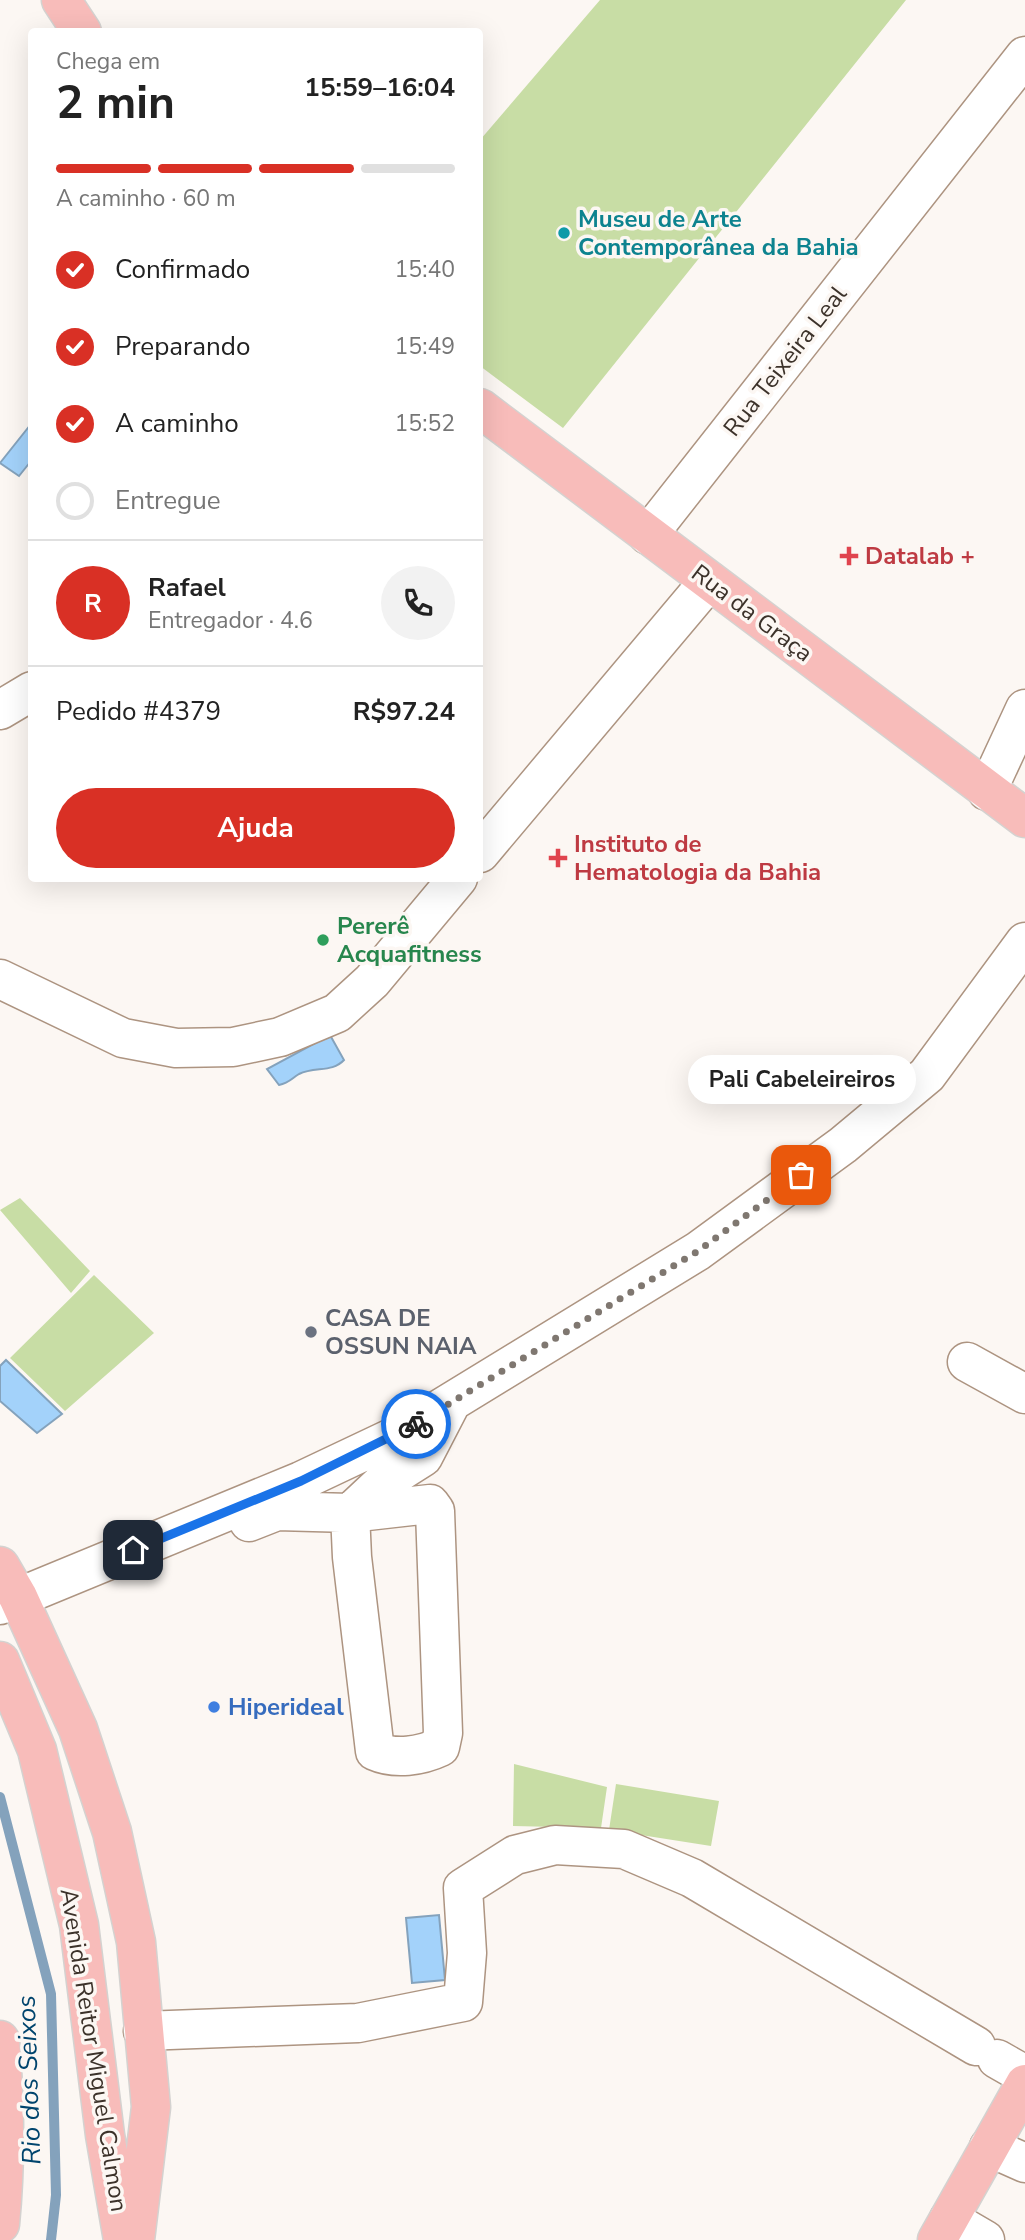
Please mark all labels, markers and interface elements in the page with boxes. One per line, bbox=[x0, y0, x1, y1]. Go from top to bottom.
text: Chega em bbox=[56, 46, 160, 77]
text: 15:59–16:04 bbox=[304, 70, 455, 105]
text: 2 min bbox=[56, 71, 175, 134]
text: A caminho · 60 m bbox=[56, 183, 236, 214]
place label: Museu de Arte Contemporânea da Bahia bbox=[578, 203, 859, 263]
marker: Museu de Arte Contemporânea da Bahia bbox=[556, 225, 572, 241]
icon: check bbox=[56, 251, 94, 289]
text: Confirmado bbox=[115, 252, 250, 287]
text: 15:40 bbox=[395, 254, 455, 285]
street label: Rua Teixeira Leal bbox=[716, 279, 854, 443]
icon: check bbox=[56, 328, 94, 366]
text: Preparando bbox=[115, 329, 250, 364]
text: 15:49 bbox=[395, 331, 455, 362]
icon: check bbox=[56, 405, 94, 443]
text: A caminho bbox=[115, 406, 239, 441]
text: 15:52 bbox=[395, 408, 455, 439]
text: Entregue bbox=[115, 483, 221, 518]
place label: Datalab + bbox=[865, 540, 975, 572]
marker: Datalab + bbox=[839, 546, 859, 566]
street label: Rua da Graça bbox=[685, 557, 819, 669]
button: phone bbox=[381, 566, 455, 640]
text: Rafael bbox=[148, 570, 226, 605]
text: R bbox=[84, 586, 102, 621]
text: Entregador · 4.6 bbox=[148, 605, 313, 636]
text: Pedido #4379 bbox=[56, 694, 221, 729]
text: R$97.24 bbox=[353, 694, 455, 729]
button: Ajuda bbox=[56, 788, 455, 868]
place label: Instituto de Hematologia da Bahia bbox=[574, 828, 821, 888]
marker: Instituto de Hematologia da Bahia bbox=[548, 848, 568, 868]
place label: Pererê Acquafitness bbox=[337, 910, 482, 970]
marker: Pererê Acquafitness bbox=[315, 932, 331, 948]
callout: Pali Cabeleireiros bbox=[687, 1056, 915, 1105]
text: Pali Cabeleireiros bbox=[709, 1064, 895, 1095]
pin bbox=[771, 1145, 831, 1205]
icon: bag bbox=[782, 1156, 820, 1194]
place label: CASA DE OSSUN NAIA bbox=[325, 1302, 477, 1362]
marker: CASA DE OSSUN NAIA bbox=[303, 1324, 319, 1340]
courier bbox=[381, 1389, 451, 1459]
icon: bike bbox=[397, 1405, 435, 1443]
pin bbox=[103, 1520, 163, 1580]
icon: home bbox=[114, 1531, 152, 1569]
place label: Hiperideal bbox=[228, 1691, 344, 1723]
marker: Hiperideal bbox=[206, 1699, 222, 1715]
street label: Avenida Reitor Miguel Calmon bbox=[53, 1886, 135, 2214]
water label: Rio dos Seixos bbox=[9, 1995, 49, 2165]

